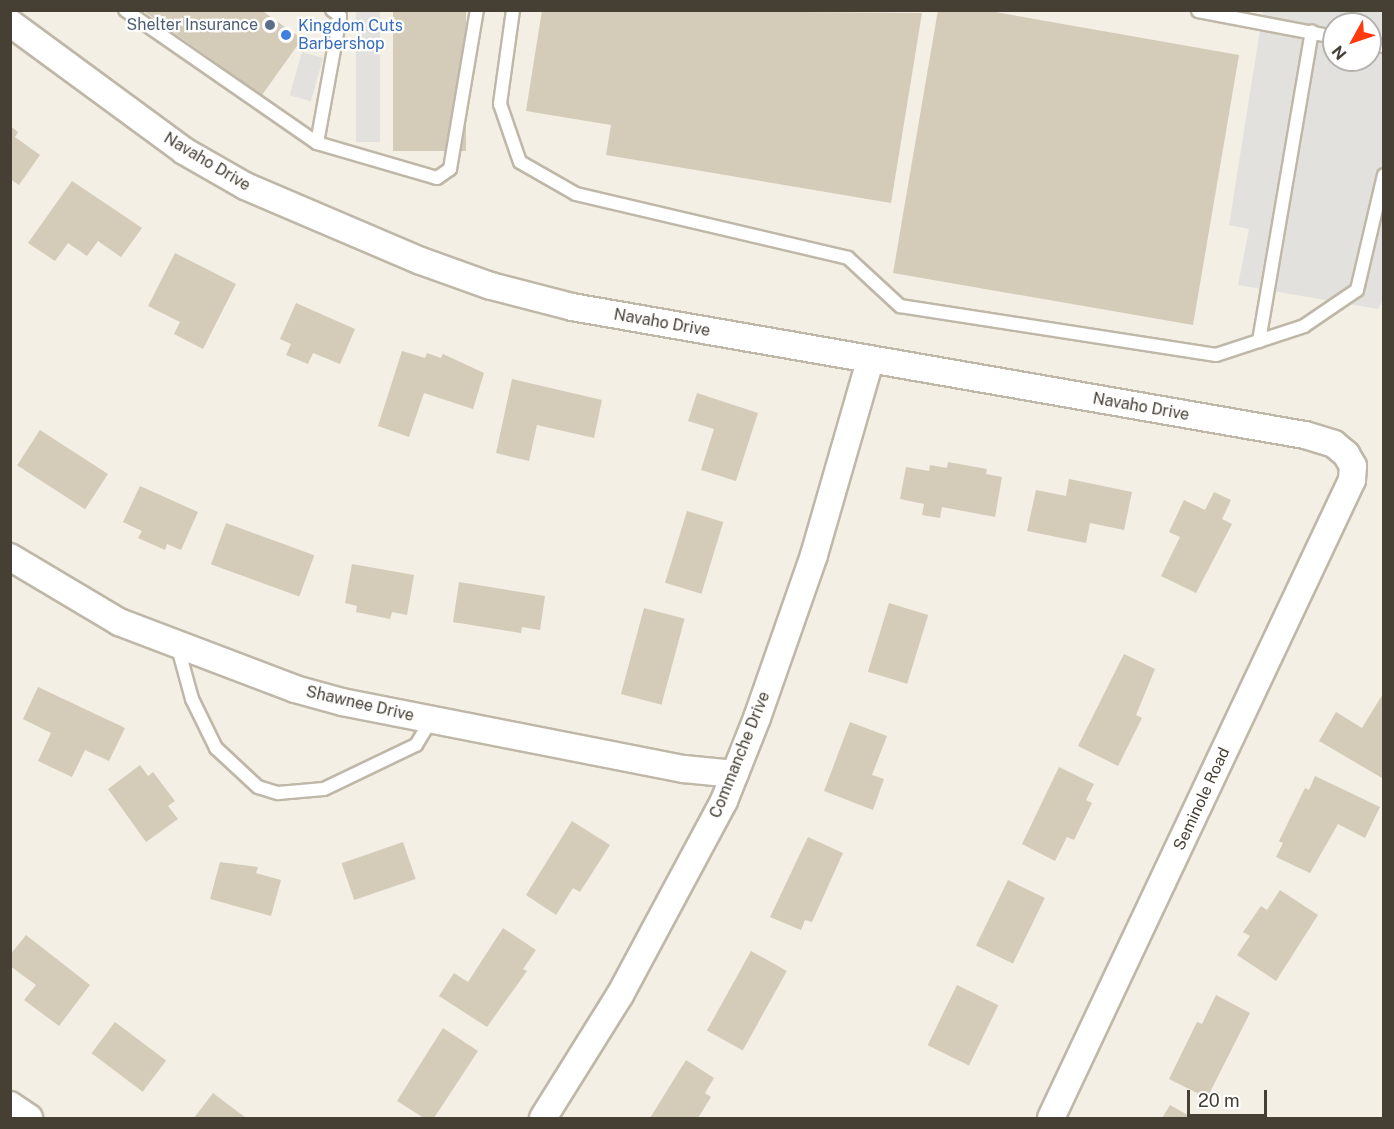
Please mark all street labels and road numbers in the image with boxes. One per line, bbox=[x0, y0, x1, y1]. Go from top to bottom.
street label: Navaho Drive bbox=[160, 129, 254, 195]
street label: Navaho Drive bbox=[612, 305, 712, 341]
street label: Navaho Drive bbox=[1091, 389, 1191, 425]
street label: Shawnee Drive bbox=[304, 682, 416, 726]
street label: Commanche Drive bbox=[706, 689, 774, 821]
street label: Seminole Road bbox=[1170, 745, 1234, 853]

